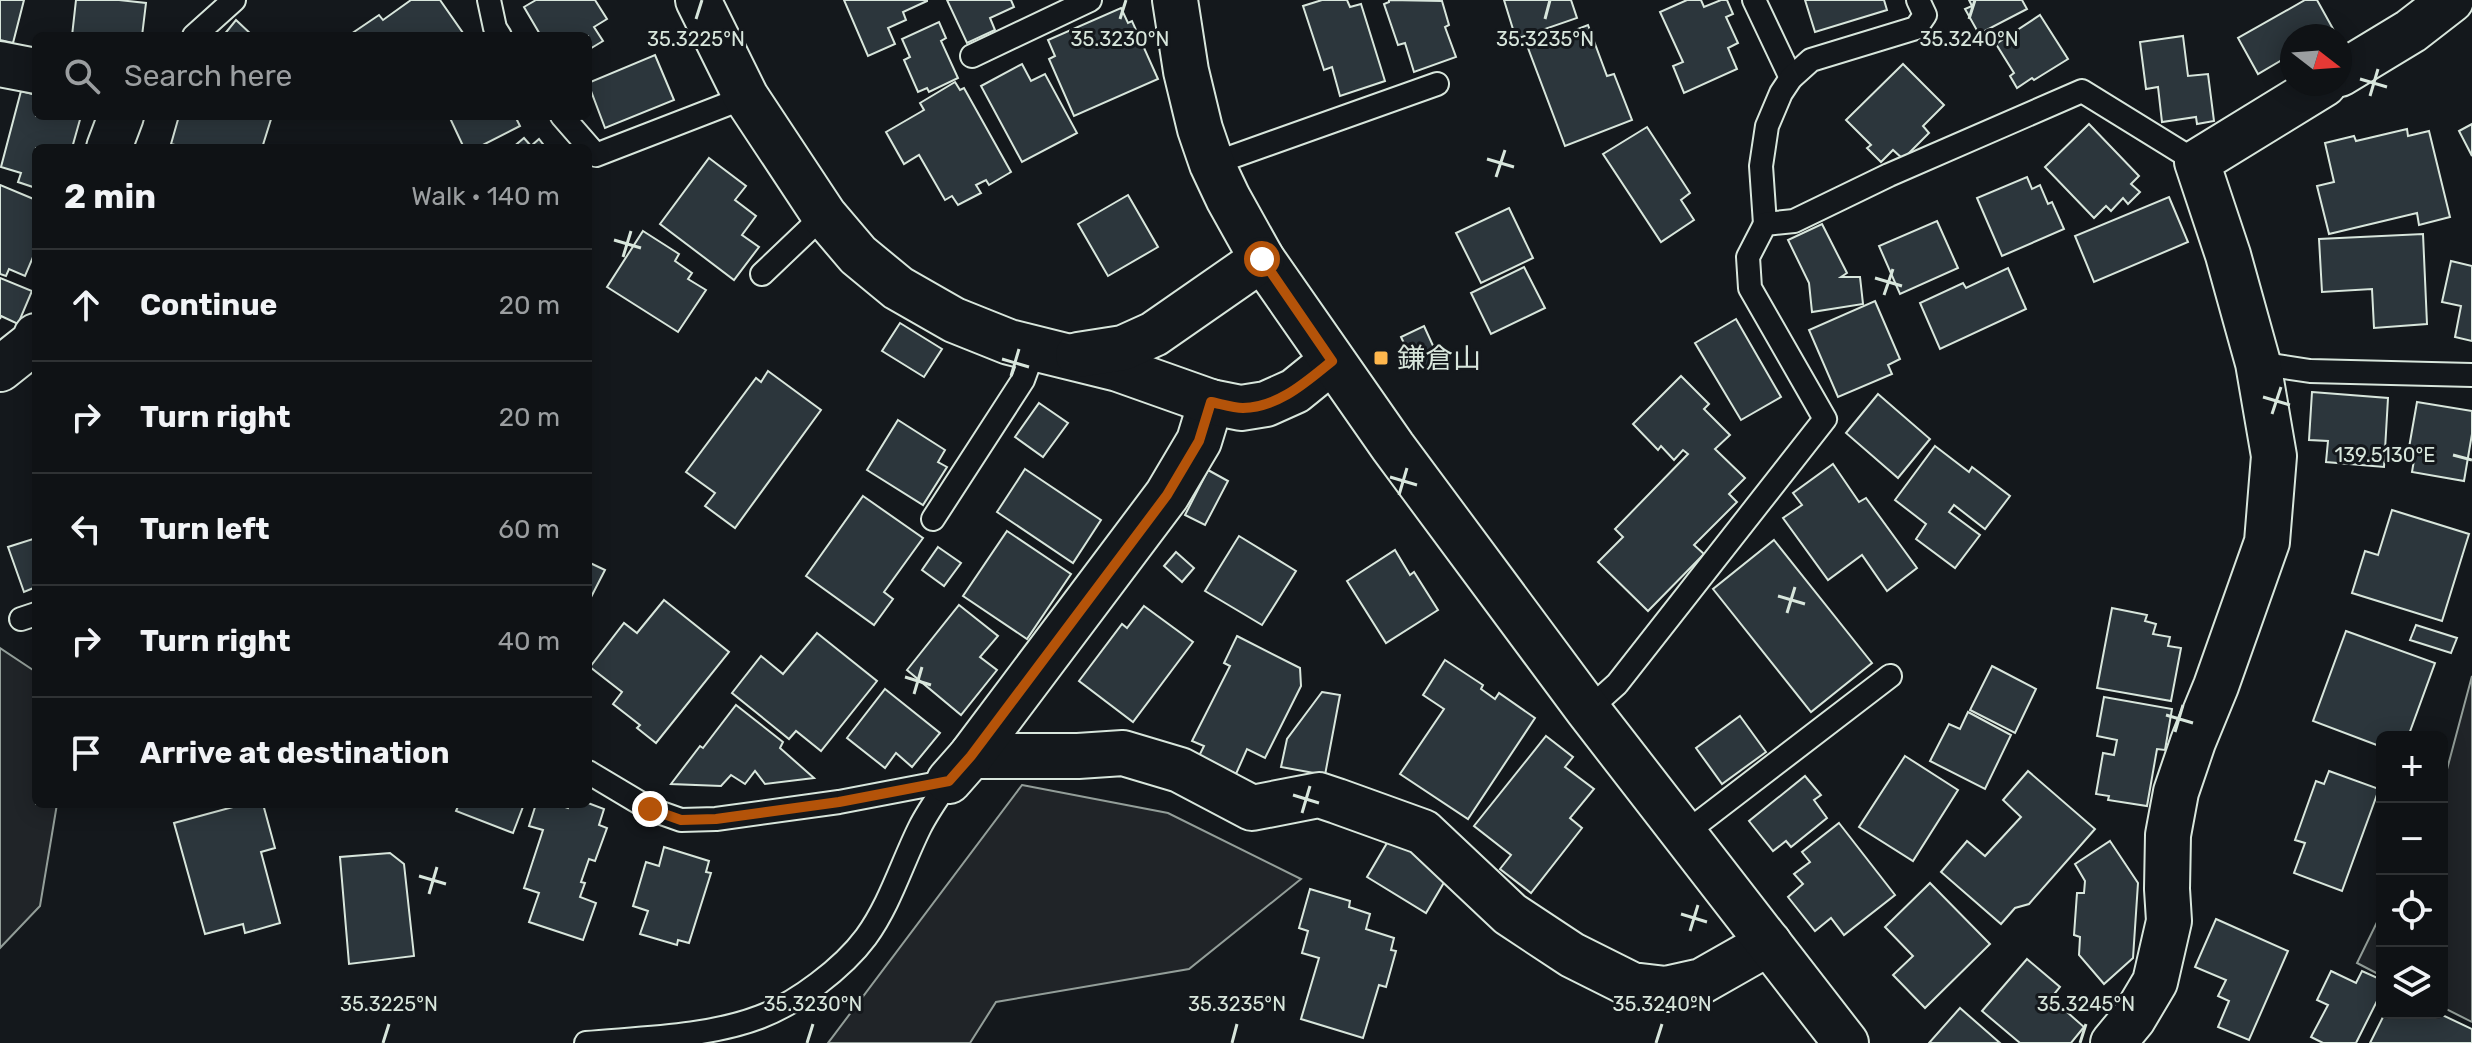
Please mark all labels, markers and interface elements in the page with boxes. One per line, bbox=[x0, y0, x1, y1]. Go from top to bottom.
north arrow bbox=[2280, 24, 2352, 96]
text: 35.3225°N bbox=[647, 27, 745, 51]
text: 35.3230°N bbox=[1071, 27, 1169, 51]
text: 35.3235°N bbox=[1496, 27, 1594, 51]
text: 35.3240°N bbox=[1919, 27, 2019, 51]
search box bbox=[32, 32, 592, 120]
icon: search bbox=[60, 54, 104, 98]
text: Search here bbox=[124, 58, 292, 94]
text: 2 min bbox=[64, 176, 156, 217]
text: Walk · 140 m bbox=[411, 181, 560, 212]
route start bbox=[1244, 241, 1280, 277]
icon: ahead bbox=[64, 283, 108, 327]
text: Continue bbox=[140, 287, 277, 323]
text: 20 m bbox=[499, 290, 560, 321]
place label: 鎌倉山 bbox=[1397, 342, 1481, 375]
marker: 鎌倉山 bbox=[1372, 349, 1390, 367]
icon: right bbox=[64, 395, 108, 439]
text: Turn right bbox=[140, 399, 291, 435]
text: 20 m bbox=[499, 402, 560, 433]
text: 139.5130°E bbox=[2335, 443, 2435, 467]
icon: left bbox=[64, 507, 108, 551]
text: Turn left bbox=[140, 511, 270, 547]
text: 60 m bbox=[498, 514, 560, 545]
icon: right bbox=[64, 619, 108, 663]
text: Turn right bbox=[140, 623, 291, 659]
text: 40 m bbox=[498, 626, 560, 657]
icon: arrive bbox=[64, 731, 108, 775]
map controls bbox=[2376, 731, 2448, 1019]
button: + bbox=[2376, 731, 2448, 803]
text: Arrive at destination bbox=[140, 735, 450, 771]
route end bbox=[632, 791, 668, 827]
button: − bbox=[2376, 803, 2448, 875]
button: locate bbox=[2376, 875, 2448, 947]
button: layers bbox=[2376, 947, 2448, 1019]
text: 35.3225°N bbox=[340, 992, 438, 1016]
text: 35.3230°N bbox=[764, 992, 862, 1016]
text: 35.3235°N bbox=[1188, 992, 1286, 1016]
text: 35.3240°N bbox=[1612, 992, 1712, 1016]
text: 35.3245°N bbox=[2037, 992, 2135, 1016]

